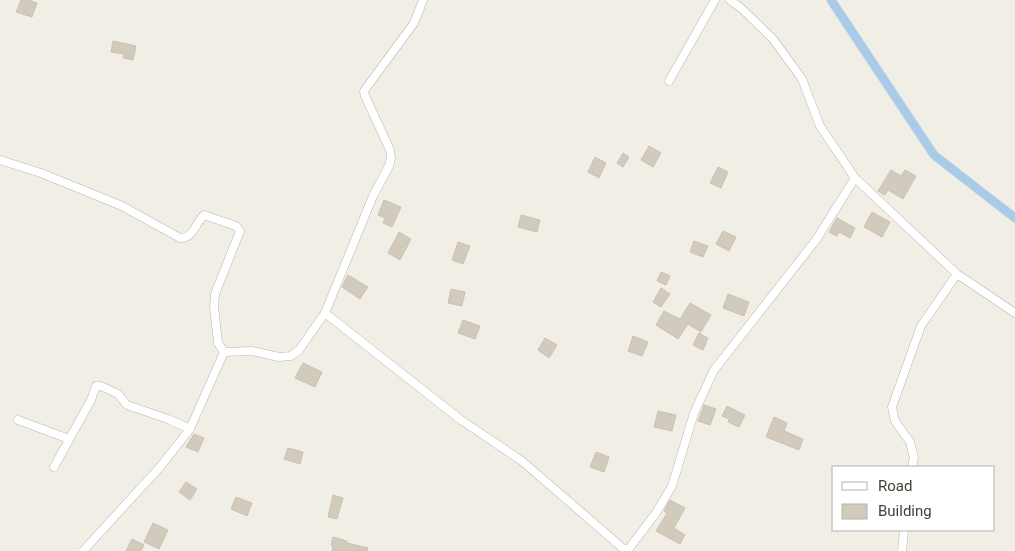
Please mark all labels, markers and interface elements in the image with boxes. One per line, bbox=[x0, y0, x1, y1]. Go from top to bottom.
legend bbox=[832, 466, 995, 531]
text: Road bbox=[878, 477, 912, 495]
text: Building bbox=[878, 502, 932, 520]

